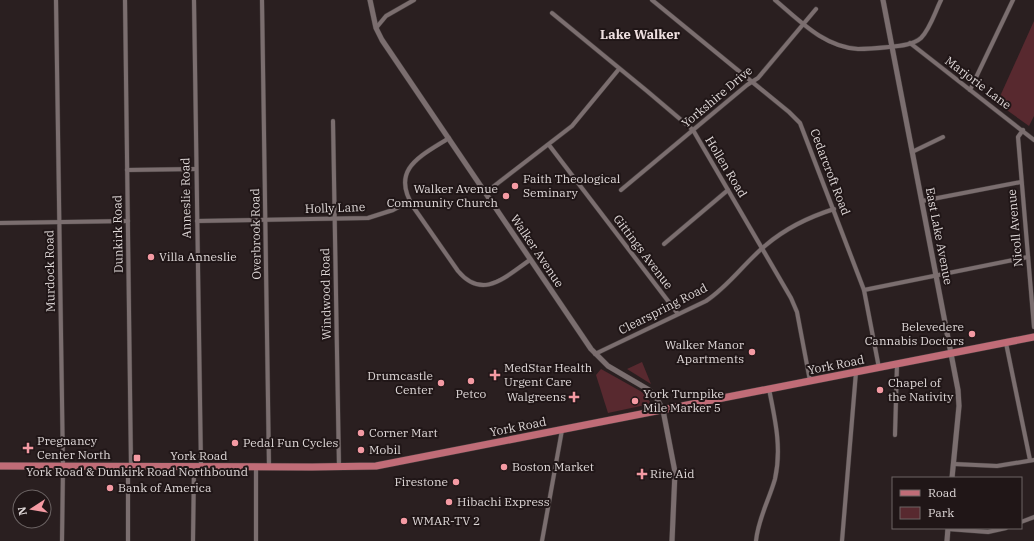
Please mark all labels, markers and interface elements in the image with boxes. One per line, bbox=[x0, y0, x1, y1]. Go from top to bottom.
district label: Lake Walker bbox=[600, 26, 681, 43]
street label: Marjorie Lane bbox=[942, 53, 1014, 112]
street label: Yorkshire Drive bbox=[678, 63, 755, 131]
street label: Cedarcroft Road bbox=[807, 126, 854, 217]
street label: Hollen Road bbox=[702, 133, 751, 200]
street label: Anneslie Road bbox=[177, 157, 194, 239]
place label: Faith Theological Seminary bbox=[523, 171, 621, 200]
place label: Walker Avenue Community Church bbox=[387, 181, 498, 210]
marker: Faith Theological Seminary bbox=[510, 181, 520, 191]
street label: East Lake Avenue bbox=[923, 186, 956, 286]
street label: Overbrook Road bbox=[247, 188, 264, 280]
street label: Nicoll Avenue bbox=[1004, 188, 1025, 268]
marker: Walker Avenue Community Church bbox=[501, 191, 511, 201]
street label: Dunkirk Road bbox=[109, 195, 126, 273]
street label: Holly Lane bbox=[305, 199, 365, 216]
street label: Walker Avenue bbox=[508, 211, 567, 290]
street label: Gittings Avenue bbox=[610, 211, 676, 292]
street label: Murdock Road bbox=[41, 230, 58, 312]
street label: Windwood Road bbox=[317, 248, 334, 340]
place label: Villa Anneslie bbox=[159, 249, 237, 264]
marker: Villa Anneslie bbox=[146, 252, 156, 262]
street label: Clearspring Road bbox=[616, 280, 710, 337]
place label: Belevedere Cannabis Doctors bbox=[865, 319, 964, 348]
marker: Belevedere Cannabis Doctors bbox=[967, 329, 977, 339]
place label: Walker Manor Apartments bbox=[665, 337, 745, 366]
marker: Walker Manor Apartments bbox=[747, 347, 757, 357]
street label: York Road bbox=[806, 352, 865, 377]
place label: MedStar Health Urgent Care bbox=[504, 360, 593, 389]
place label: Drumcastle Center bbox=[367, 368, 434, 397]
marker: MedStar Health Urgent Care bbox=[489, 369, 501, 381]
place label: Chapel of the Nativity bbox=[888, 375, 954, 404]
marker: Petco bbox=[466, 376, 476, 386]
marker: Drumcastle Center bbox=[436, 378, 446, 388]
marker: Chapel of the Nativity bbox=[875, 385, 885, 395]
place label: Petco bbox=[456, 386, 487, 401]
place label: York Turnpike Mile Marker 5 bbox=[643, 386, 724, 415]
place label: Walgreens bbox=[507, 389, 566, 404]
marker: Walgreens bbox=[569, 392, 579, 402]
marker: York Turnpike Mile Marker 5 bbox=[630, 396, 640, 406]
street label: York Road bbox=[488, 414, 547, 439]
place label: Corner Mart bbox=[369, 425, 438, 440]
marker: Corner Mart bbox=[356, 428, 366, 438]
place label: Pregnancy Center North bbox=[37, 433, 111, 462]
place label: Pedal Fun Cycles bbox=[243, 435, 338, 450]
marker: Pedal Fun Cycles bbox=[230, 438, 240, 448]
marker: Pregnancy Center North bbox=[22, 442, 34, 454]
place label: Mobil bbox=[369, 442, 401, 457]
marker: Mobil bbox=[356, 445, 366, 455]
street label: York Road bbox=[170, 448, 228, 463]
marker: York Road & Dunkirk Road Northbound bbox=[132, 453, 142, 463]
place label: Boston Market bbox=[512, 459, 594, 474]
marker: Boston Market bbox=[499, 462, 509, 472]
place label: York Road & Dunkirk Road Northbound bbox=[26, 464, 248, 479]
place label: Rite Aid bbox=[650, 466, 695, 481]
marker: Rite Aid bbox=[637, 469, 647, 479]
place label: Firestone bbox=[394, 474, 448, 489]
marker: Firestone bbox=[451, 477, 461, 487]
legend bbox=[892, 477, 1022, 529]
place label: Bank of America bbox=[118, 480, 212, 495]
marker: Bank of America bbox=[105, 483, 115, 493]
text: Road bbox=[928, 485, 957, 500]
north arrow bbox=[12, 489, 52, 529]
place label: Hibachi Express bbox=[457, 494, 550, 509]
marker: Hibachi Express bbox=[444, 497, 454, 507]
text: N bbox=[14, 505, 30, 517]
text: Park bbox=[928, 505, 954, 520]
place label: WMAR-TV 2 bbox=[412, 513, 480, 528]
marker: WMAR-TV 2 bbox=[399, 516, 409, 526]

